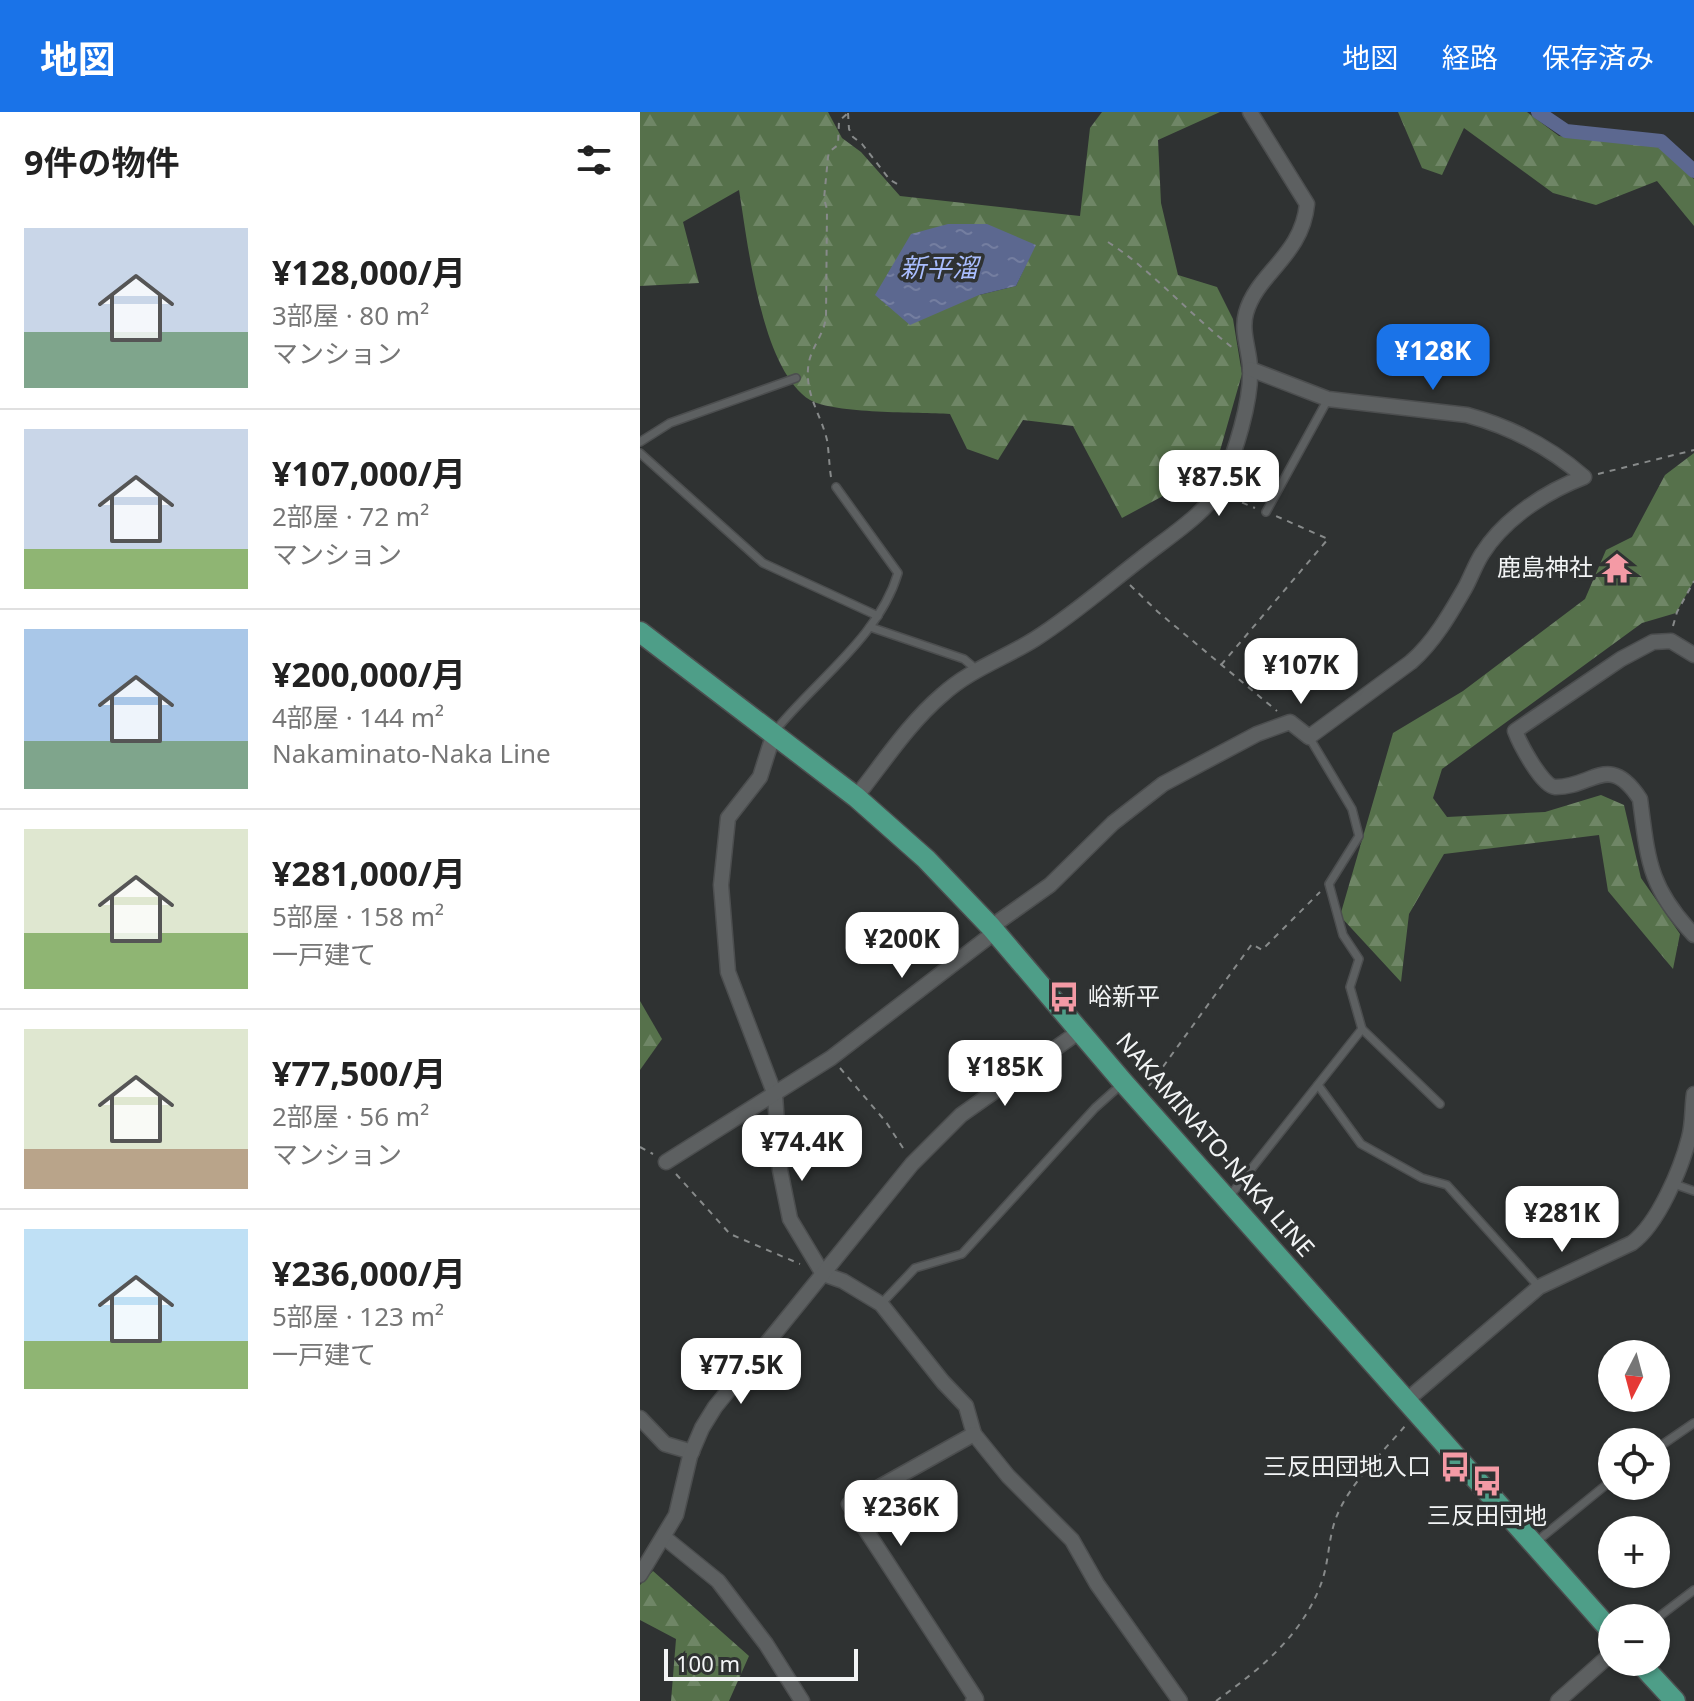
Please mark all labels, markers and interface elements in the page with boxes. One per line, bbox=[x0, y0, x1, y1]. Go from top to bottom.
text: 地図 bbox=[40, 32, 116, 84]
text: 地図 bbox=[1342, 38, 1398, 76]
text: 経路 bbox=[1442, 38, 1498, 76]
text: 保存済み bbox=[1542, 38, 1654, 76]
icon: filters bbox=[572, 138, 616, 182]
text: 9件の物件 bbox=[24, 139, 179, 185]
text: ¥128,000/月 bbox=[272, 249, 466, 295]
water label: 新平溜 bbox=[900, 249, 982, 285]
icon: home bbox=[88, 260, 184, 356]
text: 3部屋 · 80 m² bbox=[272, 297, 429, 333]
pin: ¥128K bbox=[1377, 324, 1489, 392]
text: ¥128K bbox=[1395, 332, 1471, 368]
text: マンション bbox=[272, 335, 402, 371]
text: ¥107,000/月 bbox=[272, 450, 466, 496]
pin: ¥87.5K bbox=[1154, 450, 1284, 518]
text: ¥87.5K bbox=[1177, 458, 1261, 494]
icon: home bbox=[88, 461, 184, 557]
text: 2部屋 · 72 m² bbox=[272, 498, 429, 534]
text: マンション bbox=[272, 536, 402, 572]
place label: 鹿島神社 bbox=[1497, 550, 1593, 583]
temple icon: 鹿島神社 bbox=[1600, 551, 1634, 585]
pin: ¥107K bbox=[1245, 638, 1357, 706]
text: ¥107K bbox=[1263, 646, 1339, 682]
text: ¥200,000/月 bbox=[272, 651, 466, 697]
icon: home bbox=[88, 661, 184, 757]
text: 4部屋 · 144 m² bbox=[272, 699, 444, 735]
text: Nakaminato-Naka Line bbox=[272, 735, 551, 771]
text: ¥281,000/月 bbox=[272, 850, 466, 896]
icon: home bbox=[88, 861, 184, 957]
text: 5部屋 · 158 m² bbox=[272, 898, 444, 934]
pin: ¥200K bbox=[846, 912, 958, 980]
text: ¥200K bbox=[864, 920, 940, 956]
text: 一戸建て bbox=[272, 936, 376, 972]
place label: 峪新平 bbox=[1088, 979, 1160, 1012]
bus stop icon: 峪新平 bbox=[1047, 980, 1081, 1014]
street label: NAKAMINATO-NAKA LINE bbox=[1109, 1025, 1323, 1263]
pin: ¥185K bbox=[949, 1040, 1061, 1108]
text: ¥185K bbox=[967, 1048, 1043, 1084]
text: ¥77,500/月 bbox=[272, 1050, 447, 1096]
icon: home bbox=[88, 1061, 184, 1157]
text: 2部屋 · 56 m² bbox=[272, 1098, 429, 1134]
pin: ¥74.4K bbox=[737, 1115, 867, 1183]
text: ¥74.4K bbox=[760, 1123, 844, 1159]
text: マンション bbox=[272, 1136, 402, 1172]
pin: ¥281K bbox=[1506, 1186, 1618, 1254]
text: ¥281K bbox=[1524, 1194, 1600, 1230]
text: ¥236,000/月 bbox=[272, 1250, 466, 1296]
icon: home bbox=[88, 1261, 184, 1357]
text: 5部屋 · 123 m² bbox=[272, 1298, 444, 1334]
text: 一戸建て bbox=[272, 1336, 376, 1372]
pin: ¥77.5K bbox=[676, 1338, 806, 1406]
north arrow bbox=[1598, 1340, 1670, 1412]
map controls bbox=[1598, 1340, 1670, 1676]
text: ¥77.5K bbox=[699, 1346, 783, 1382]
button: locate bbox=[1598, 1428, 1670, 1500]
place label: 三反田団地入口 bbox=[1263, 1449, 1431, 1482]
bus stop icon: 三反田団地入口 bbox=[1438, 1450, 1472, 1484]
bus stop icon: 三反田団地 bbox=[1470, 1464, 1504, 1498]
pin: ¥236K bbox=[845, 1480, 957, 1548]
text: ¥236K bbox=[863, 1488, 939, 1524]
place label: 三反田団地 bbox=[1427, 1498, 1547, 1531]
button: + bbox=[1598, 1516, 1670, 1588]
button: − bbox=[1598, 1604, 1670, 1676]
scale bar bbox=[664, 1645, 858, 1681]
text: 100 m bbox=[676, 1648, 740, 1678]

